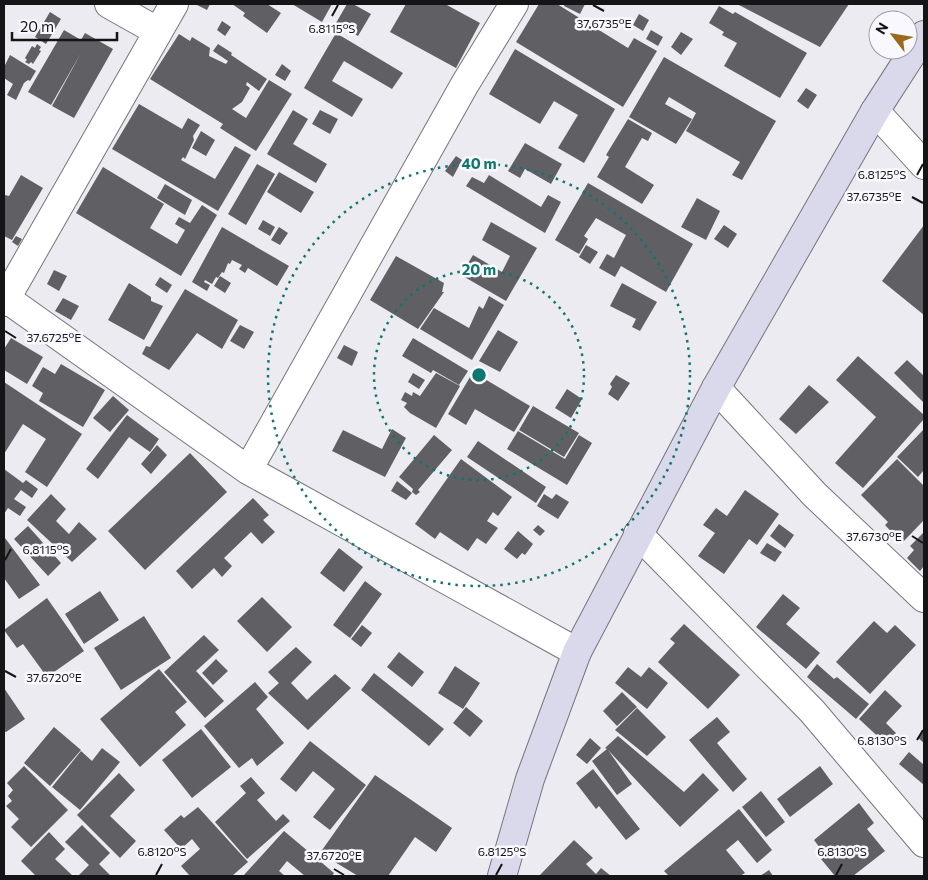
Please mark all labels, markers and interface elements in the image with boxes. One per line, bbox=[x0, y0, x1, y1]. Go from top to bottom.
scale bar bbox=[12, 10, 118, 42]
north arrow bbox=[868, 10, 918, 60]
text: 37.6735°E bbox=[576, 16, 632, 30]
text: 20 m bbox=[20, 17, 54, 35]
text: N bbox=[871, 19, 891, 37]
text: 6.8115°S bbox=[309, 21, 355, 35]
text: 40 m bbox=[461, 154, 497, 172]
text: 6.8125°S bbox=[858, 167, 906, 181]
text: 37.6735°E bbox=[846, 189, 902, 203]
text: 20 m bbox=[462, 260, 496, 278]
text: 37.6725°E bbox=[27, 330, 81, 344]
centre of rings bbox=[470, 366, 488, 384]
text: 37.6730°E bbox=[846, 529, 902, 543]
text: 6.8115°S bbox=[23, 542, 69, 556]
text: 37.6720°E bbox=[26, 670, 82, 684]
text: 6.8130°S bbox=[857, 733, 907, 747]
text: 6.8120°S bbox=[137, 844, 187, 858]
text: 6.8125°S bbox=[478, 844, 526, 858]
text: 6.8130°S bbox=[817, 844, 867, 858]
text: 37.6720°E bbox=[306, 848, 362, 862]

